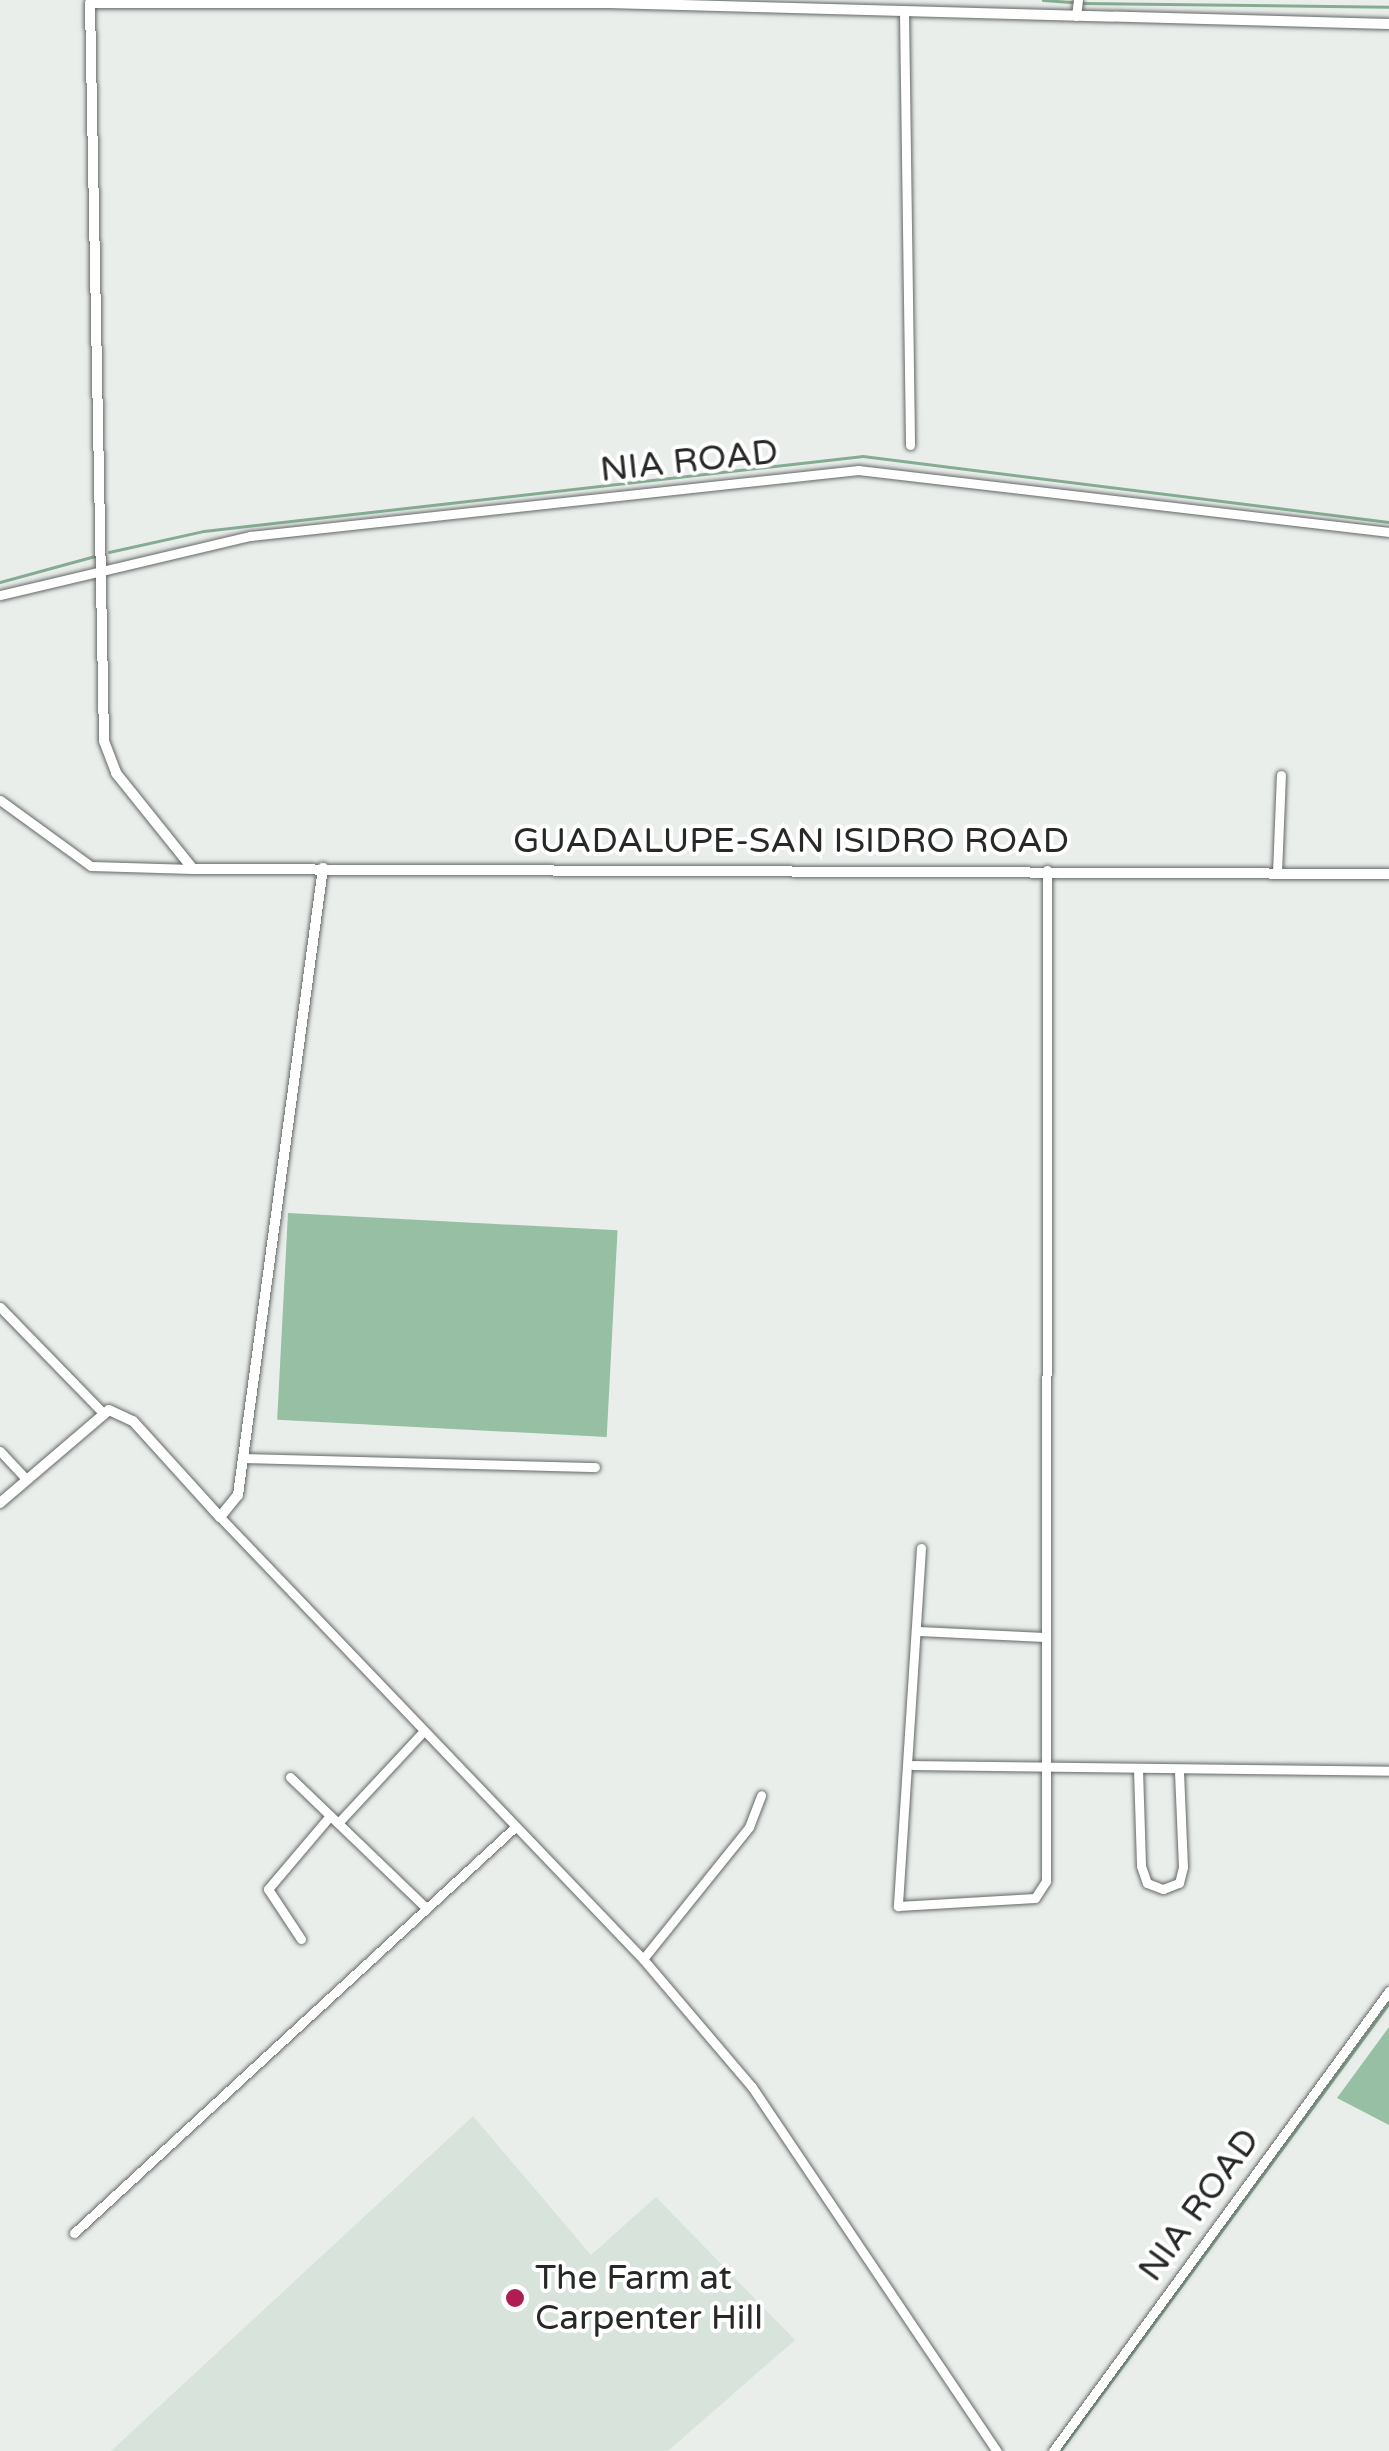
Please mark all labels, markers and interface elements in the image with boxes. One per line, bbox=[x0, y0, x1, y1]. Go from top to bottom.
street label: NIA ROAD bbox=[598, 431, 780, 491]
street label: GUADALUPE-SAN ISIDRO ROAD bbox=[513, 820, 1069, 862]
street label: NIA ROAD bbox=[1130, 2120, 1268, 2290]
place label: The Farm at Carpenter Hill bbox=[535, 2257, 763, 2339]
marker: The Farm at Carpenter Hill bbox=[504, 2287, 526, 2309]

